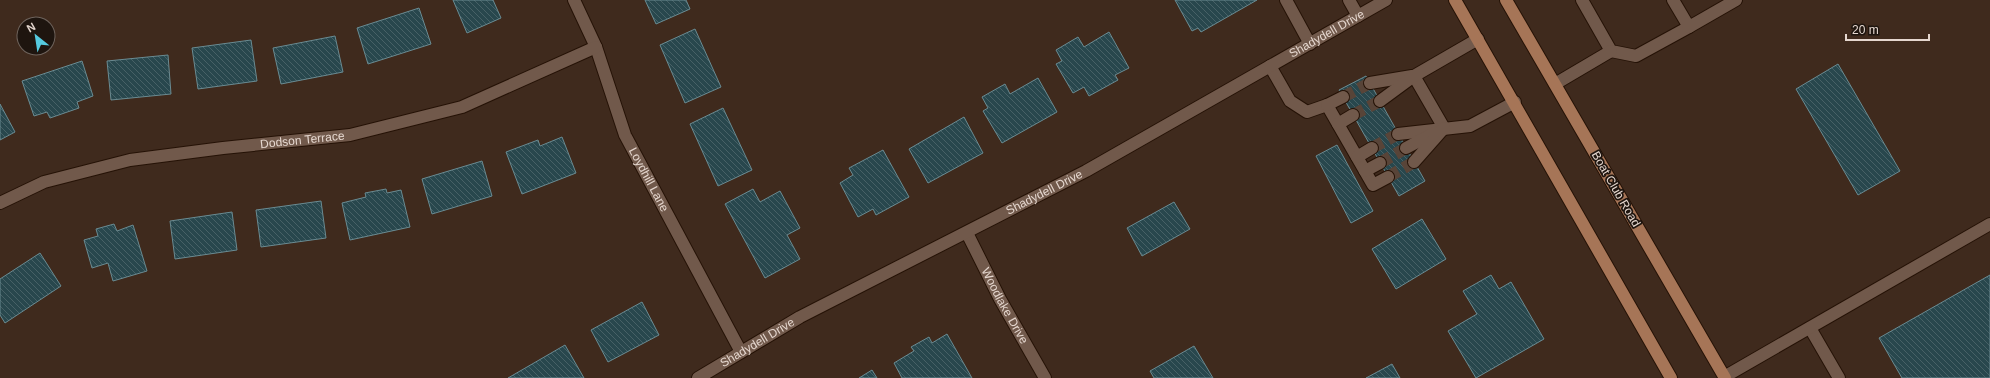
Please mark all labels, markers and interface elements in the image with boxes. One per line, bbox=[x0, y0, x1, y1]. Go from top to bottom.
street label: Shadydell Drive bbox=[1287, 7, 1367, 61]
north arrow bbox=[16, 16, 56, 56]
scale bar bbox=[1846, 16, 1929, 42]
text: N bbox=[25, 20, 37, 35]
text: 20 m bbox=[1852, 23, 1879, 37]
street label: Dodson Terrace bbox=[259, 129, 345, 151]
street label: Loydhill Lane bbox=[626, 145, 672, 214]
street label: Boat Club Road bbox=[1589, 149, 1643, 229]
street label: Shadydell Drive bbox=[1004, 167, 1085, 218]
street label: Woodlake Drive bbox=[978, 265, 1031, 347]
street label: Shadydell Drive bbox=[718, 315, 797, 370]

